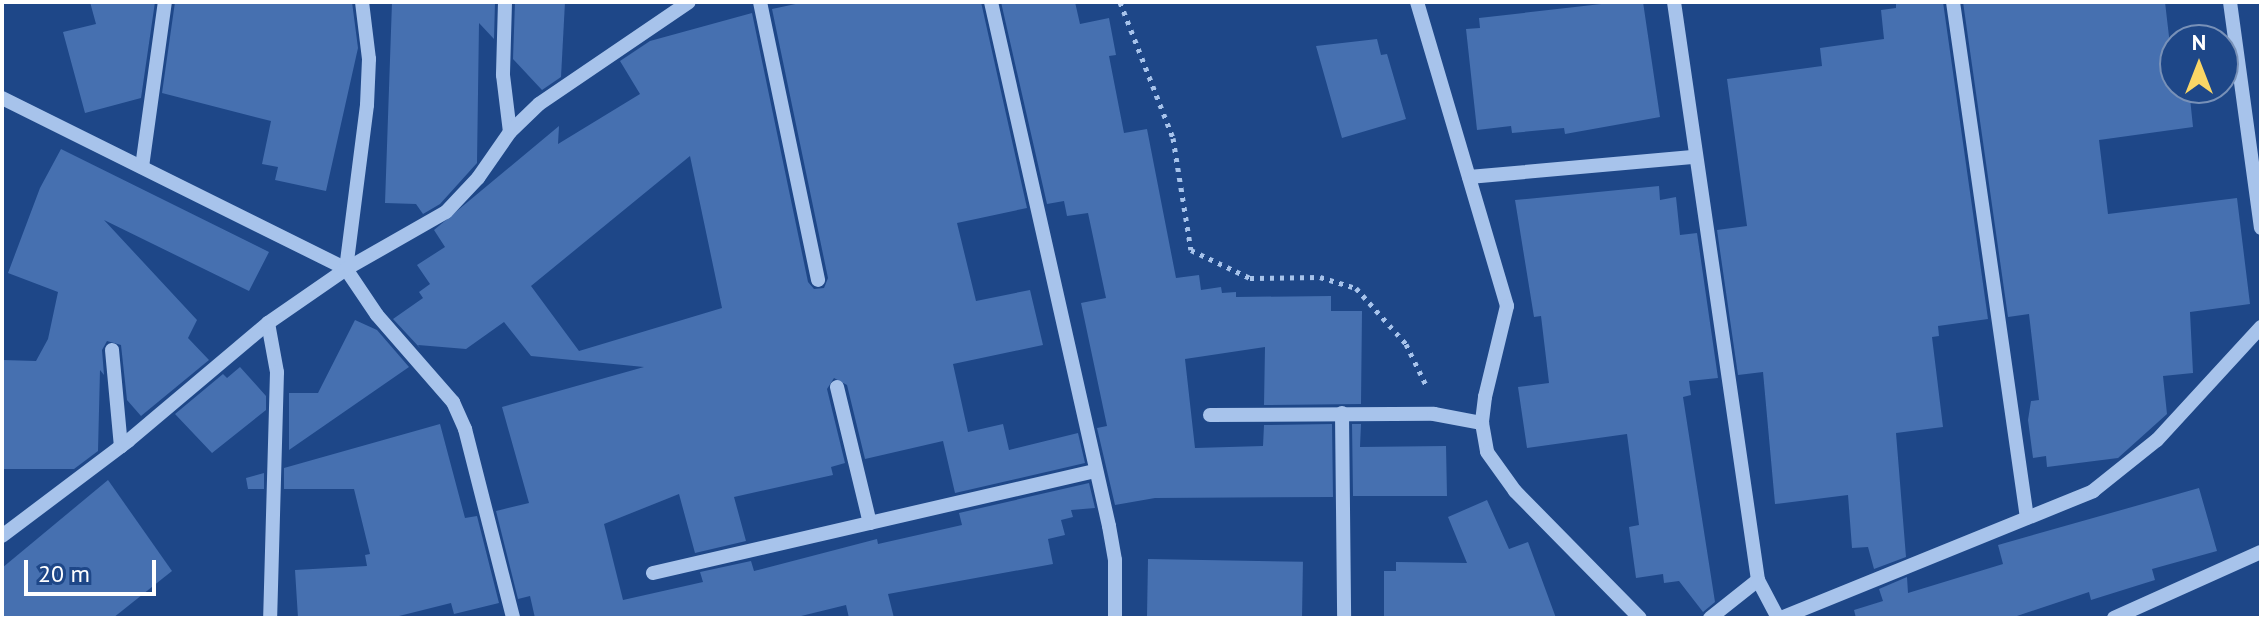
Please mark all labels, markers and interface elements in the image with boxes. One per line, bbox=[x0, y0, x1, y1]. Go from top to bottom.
north arrow bbox=[2159, 24, 2239, 104]
text: N bbox=[2192, 28, 2206, 56]
scale bar bbox=[28, 544, 160, 594]
text: 20 m bbox=[38, 558, 90, 589]

